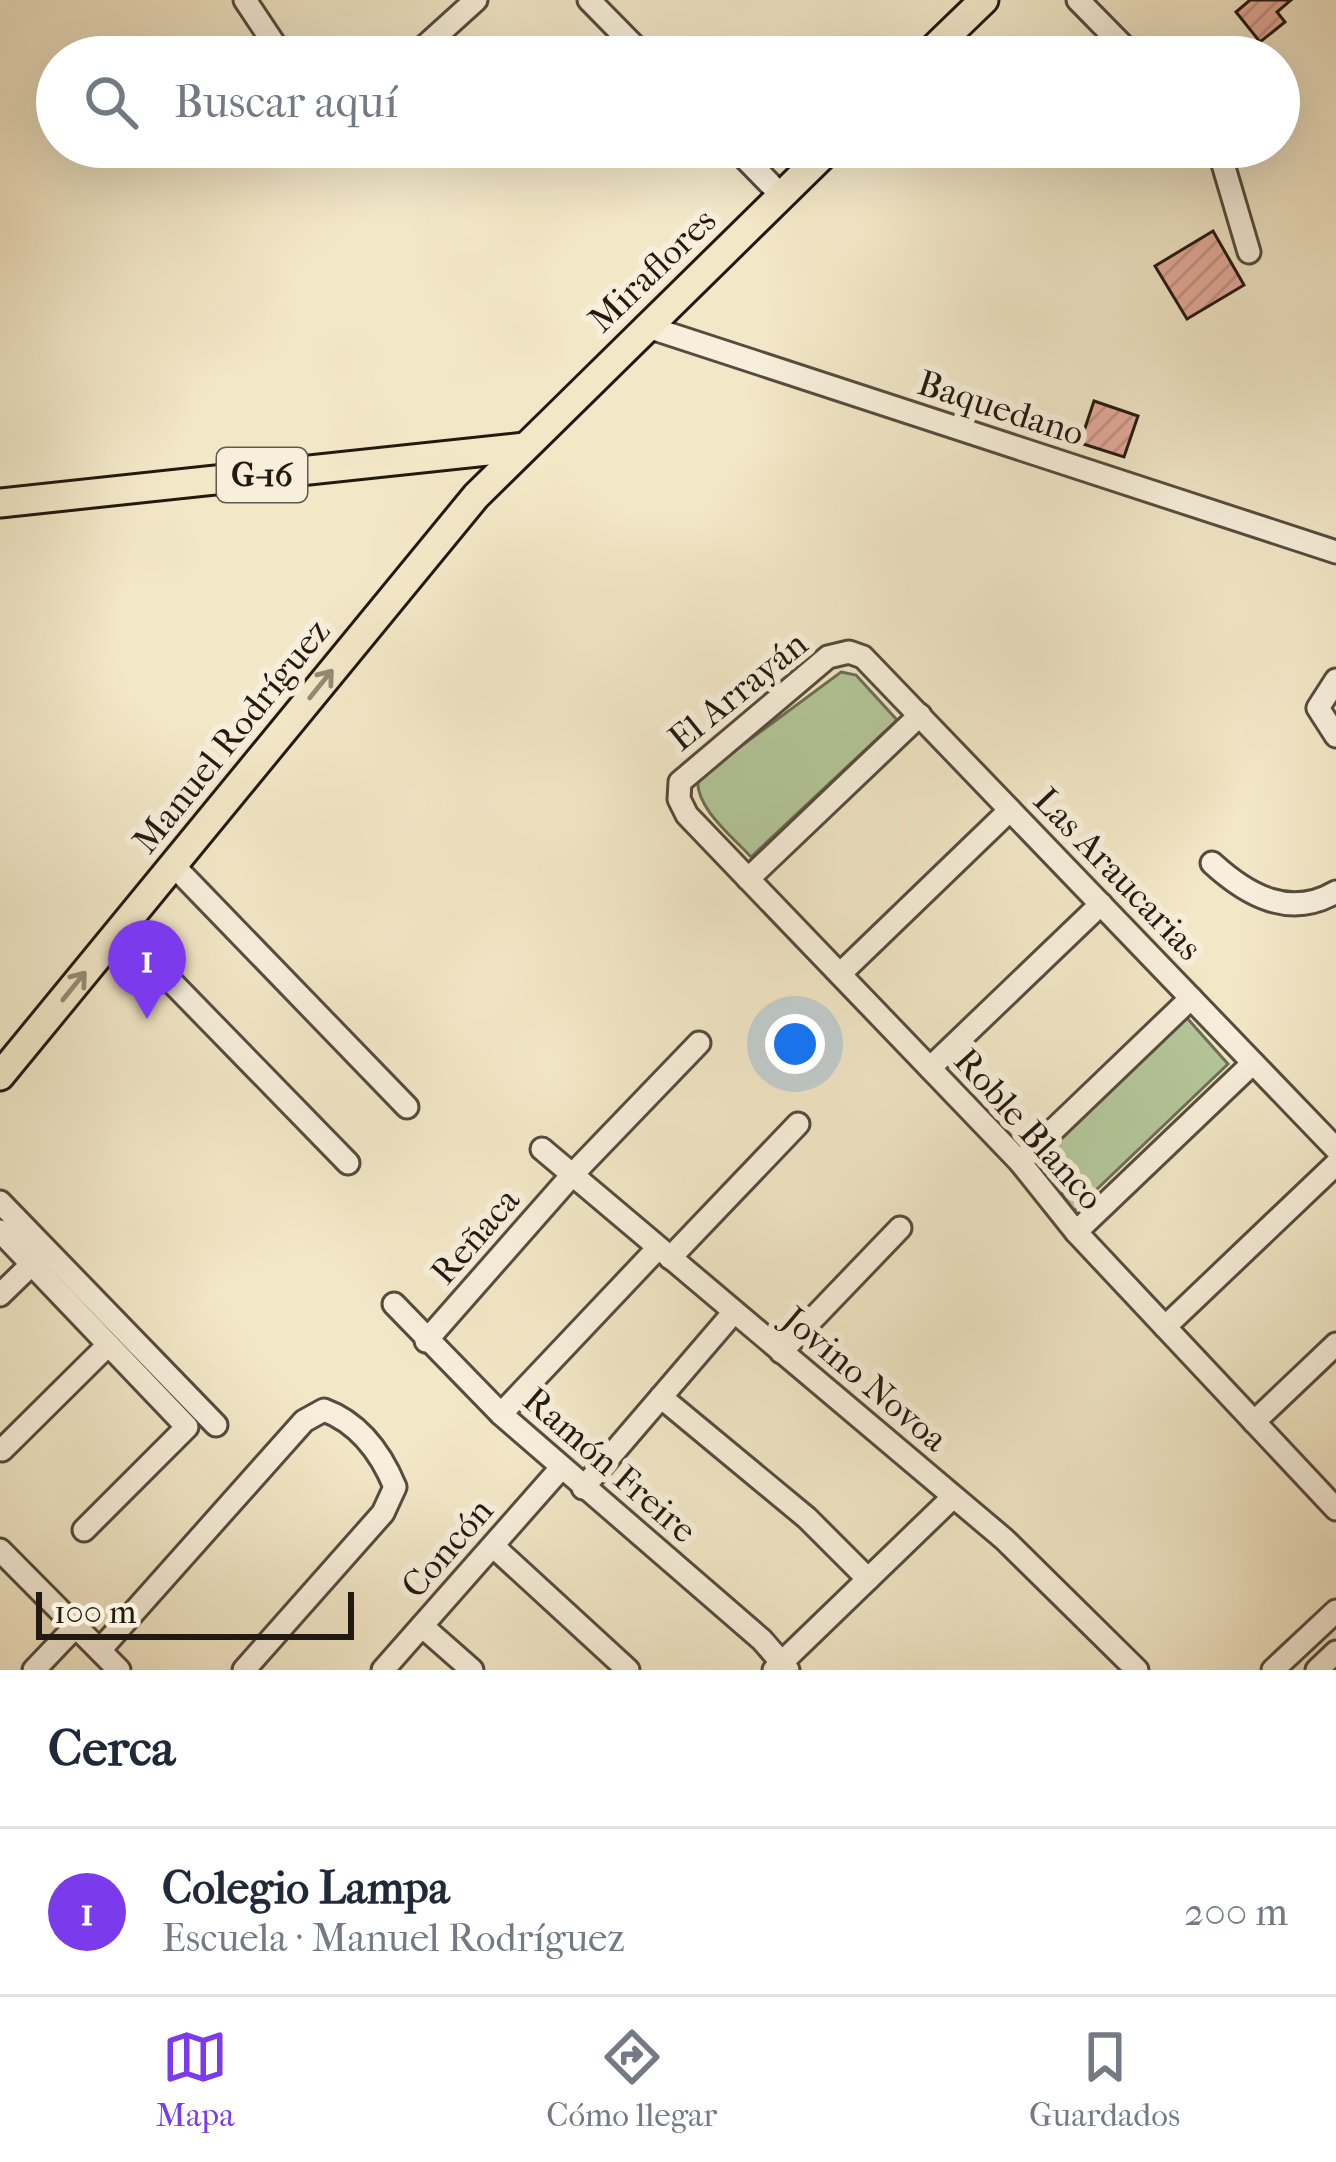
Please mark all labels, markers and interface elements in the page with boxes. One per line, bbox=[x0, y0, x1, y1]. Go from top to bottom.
search box bbox=[36, 36, 1300, 168]
icon: search bbox=[78, 69, 144, 135]
text: Buscar aquí bbox=[174, 76, 398, 129]
street label: Miraflores bbox=[580, 199, 724, 341]
street label: Baquedano bbox=[913, 361, 1089, 455]
road number: G-16 bbox=[217, 448, 307, 502]
street label: Manuel Rodríguez bbox=[124, 611, 338, 861]
street label: El Arrayán bbox=[660, 622, 816, 760]
one-way arrow bbox=[307, 668, 333, 700]
street label: Las Araucarias bbox=[1025, 779, 1211, 969]
pin: 1 bbox=[108, 920, 186, 1019]
one-way arrow bbox=[60, 971, 87, 1002]
your location bbox=[765, 1014, 825, 1074]
street label: Roble Blanco bbox=[946, 1040, 1112, 1218]
street label: Reñaca bbox=[422, 1179, 528, 1293]
street label: Jovino Novoa bbox=[772, 1296, 956, 1460]
street label: Ramón Freire bbox=[515, 1378, 705, 1552]
street label: Concón bbox=[393, 1490, 502, 1606]
scale bar bbox=[36, 1586, 354, 1639]
text: 100 m bbox=[54, 1593, 137, 1632]
text: Cerca bbox=[48, 1718, 175, 1778]
text: Colegio Lampa bbox=[162, 1862, 450, 1915]
text: 1 bbox=[80, 1889, 94, 1935]
text: 200 m bbox=[1184, 1889, 1288, 1935]
text: Escuela · Manuel Rodríguez bbox=[162, 1915, 625, 1961]
tab: Mapa bbox=[156, 2024, 234, 2135]
tab: Cómo llegar bbox=[546, 2024, 717, 2135]
tab: Guardados bbox=[1029, 2024, 1180, 2135]

